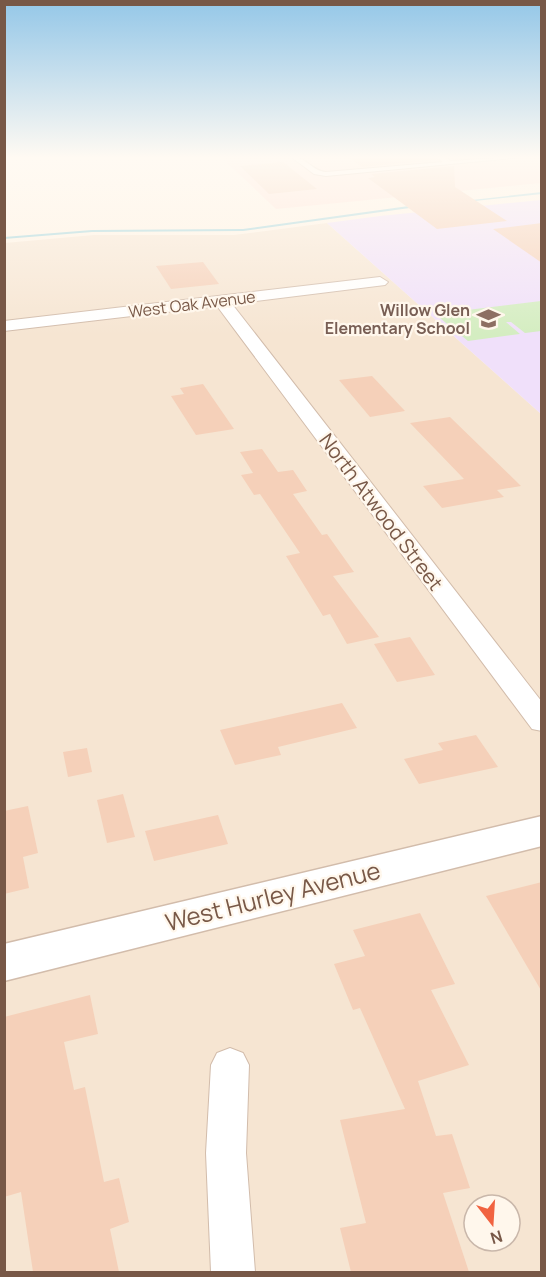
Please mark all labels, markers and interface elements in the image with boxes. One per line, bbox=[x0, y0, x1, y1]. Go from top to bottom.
street label: West Oak Avenue bbox=[127, 285, 257, 323]
place label: Willow Glen Elementary School bbox=[325, 299, 470, 339]
school or university icon: Willow Glen Elementary School bbox=[475, 306, 501, 332]
street label: North Atwood Street bbox=[313, 428, 449, 596]
street label: West Hurley Avenue bbox=[162, 853, 384, 938]
north arrow bbox=[462, 1193, 522, 1253]
text: N bbox=[488, 1225, 505, 1250]

